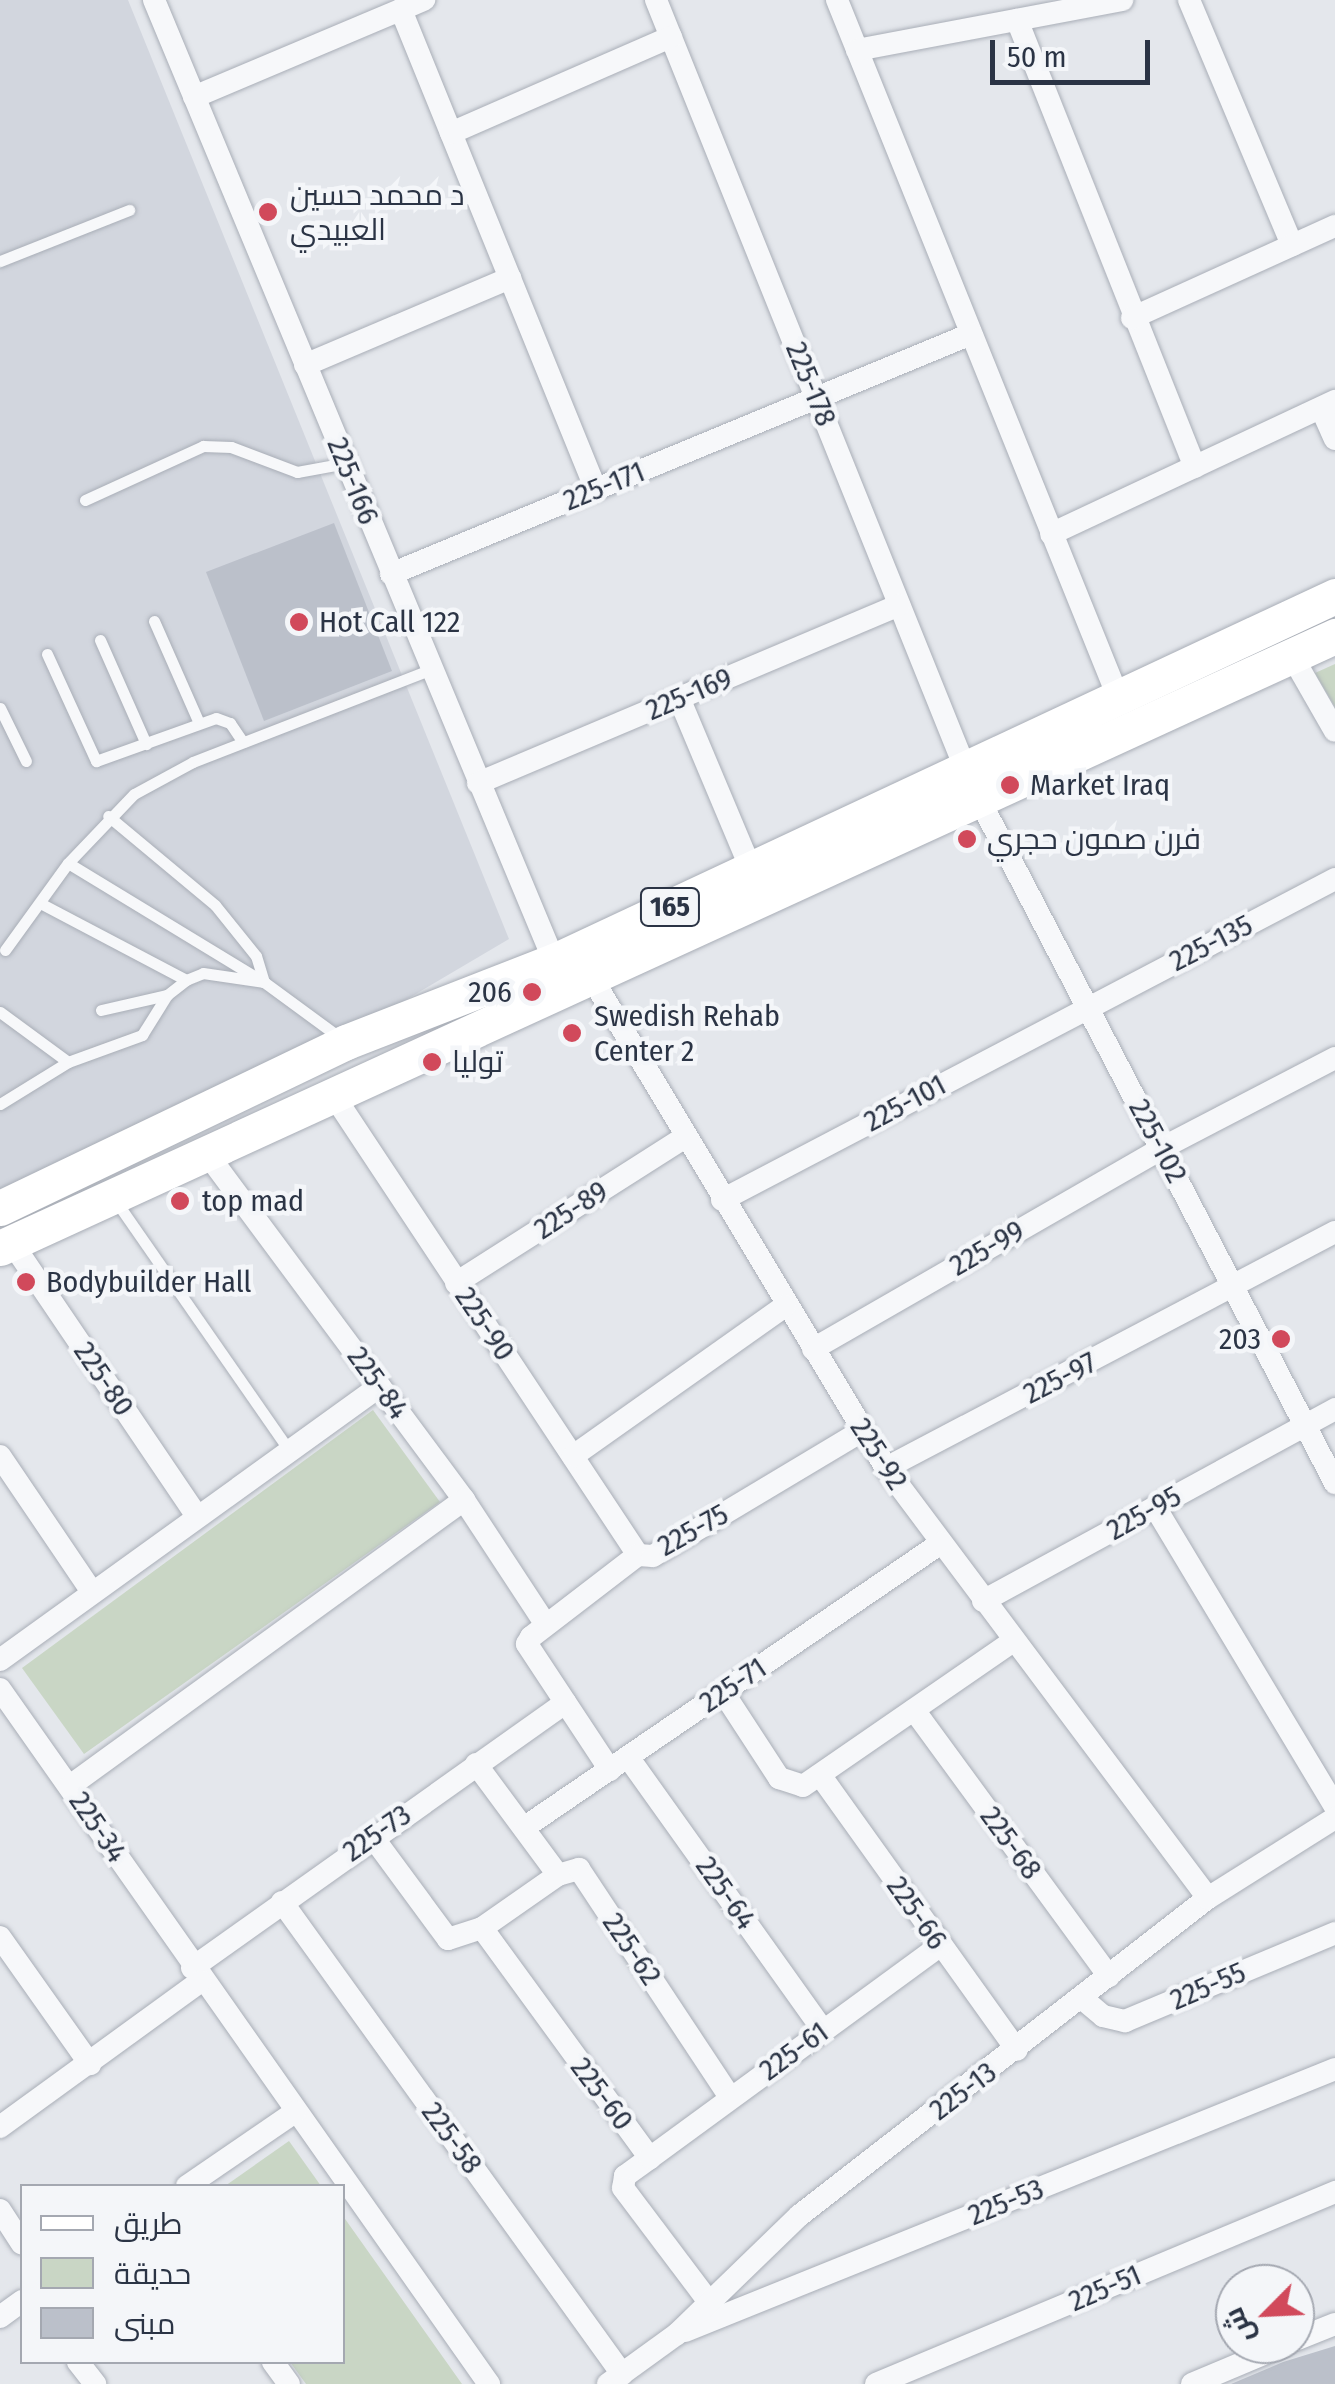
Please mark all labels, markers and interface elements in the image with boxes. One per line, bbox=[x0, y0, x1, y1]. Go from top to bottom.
scale bar bbox=[995, 20, 1155, 82]
text: 50 m bbox=[1007, 39, 1067, 75]
place label: د محمد حسين العبيدي bbox=[290, 177, 464, 248]
marker: د محمد حسين العبيدي bbox=[255, 199, 281, 225]
street label: 225-178 bbox=[778, 337, 844, 431]
street label: 225-166 bbox=[319, 432, 387, 530]
street label: 225-171 bbox=[558, 454, 650, 518]
place label: Hot Call 122 bbox=[319, 604, 460, 640]
marker: Hot Call 122 bbox=[288, 611, 310, 633]
street label: 225-169 bbox=[641, 660, 737, 728]
place label: Market Iraq bbox=[1030, 767, 1170, 803]
marker: Market Iraq bbox=[999, 774, 1021, 796]
place label: فرن صمون حجري bbox=[987, 821, 1201, 857]
marker: فرن صمون حجري bbox=[956, 828, 978, 850]
road number: 165 bbox=[638, 884, 702, 930]
street label: 225-135 bbox=[1164, 907, 1258, 979]
place label: 206 bbox=[468, 974, 512, 1010]
marker: 206 bbox=[521, 981, 543, 1003]
place label: Swedish Rehab Center 2 bbox=[594, 998, 780, 1068]
marker: Swedish Rehab Center 2 bbox=[559, 1020, 585, 1046]
place label: تولیا bbox=[452, 1044, 503, 1080]
marker: تولیا bbox=[421, 1051, 443, 1073]
street label: 225-101 bbox=[858, 1067, 952, 1139]
street label: 225-102 bbox=[1121, 1093, 1195, 1189]
street label: 225-89 bbox=[527, 1173, 615, 1247]
place label: top mad bbox=[202, 1183, 304, 1219]
marker: top mad bbox=[167, 1188, 193, 1214]
street label: 225-99 bbox=[943, 1212, 1031, 1284]
place label: Bodybuilder Hall bbox=[46, 1264, 251, 1300]
marker: Bodybuilder Hall bbox=[15, 1271, 37, 1293]
street label: 225-90 bbox=[447, 1280, 523, 1368]
place label: 203 bbox=[1219, 1321, 1261, 1357]
marker: 203 bbox=[1270, 1328, 1292, 1350]
street label: 225-80 bbox=[66, 1335, 142, 1423]
street label: 225-84 bbox=[340, 1340, 416, 1426]
street label: 225-97 bbox=[1017, 1344, 1103, 1412]
street label: 225-92 bbox=[843, 1411, 915, 1497]
street label: 225-95 bbox=[1101, 1478, 1187, 1548]
street label: 225-75 bbox=[651, 1496, 735, 1564]
street label: 225-71 bbox=[693, 1650, 773, 1720]
street label: 225-34 bbox=[61, 1785, 135, 1869]
street label: 225-73 bbox=[336, 1797, 418, 1869]
street label: 225-68 bbox=[973, 1800, 1049, 1886]
street label: 225-64 bbox=[688, 1850, 764, 1936]
street label: 225-66 bbox=[879, 1869, 955, 1957]
street label: 225-62 bbox=[595, 1906, 669, 1992]
street label: 225-55 bbox=[1165, 1954, 1251, 2018]
street label: 225-61 bbox=[752, 2014, 836, 2088]
street label: 225-60 bbox=[563, 2050, 641, 2138]
street label: 225-13 bbox=[922, 2054, 1004, 2128]
street label: 225-58 bbox=[414, 2095, 490, 2181]
street label: 225-53 bbox=[963, 2171, 1049, 2233]
legend bbox=[20, 2184, 345, 2364]
text: طريق bbox=[114, 2206, 183, 2242]
text: حديقة bbox=[114, 2256, 191, 2292]
street label: 225-51 bbox=[1063, 2257, 1147, 2319]
north arrow bbox=[1215, 2264, 1315, 2364]
text: ش bbox=[1217, 2302, 1261, 2349]
text: مبنى bbox=[114, 2306, 175, 2342]

